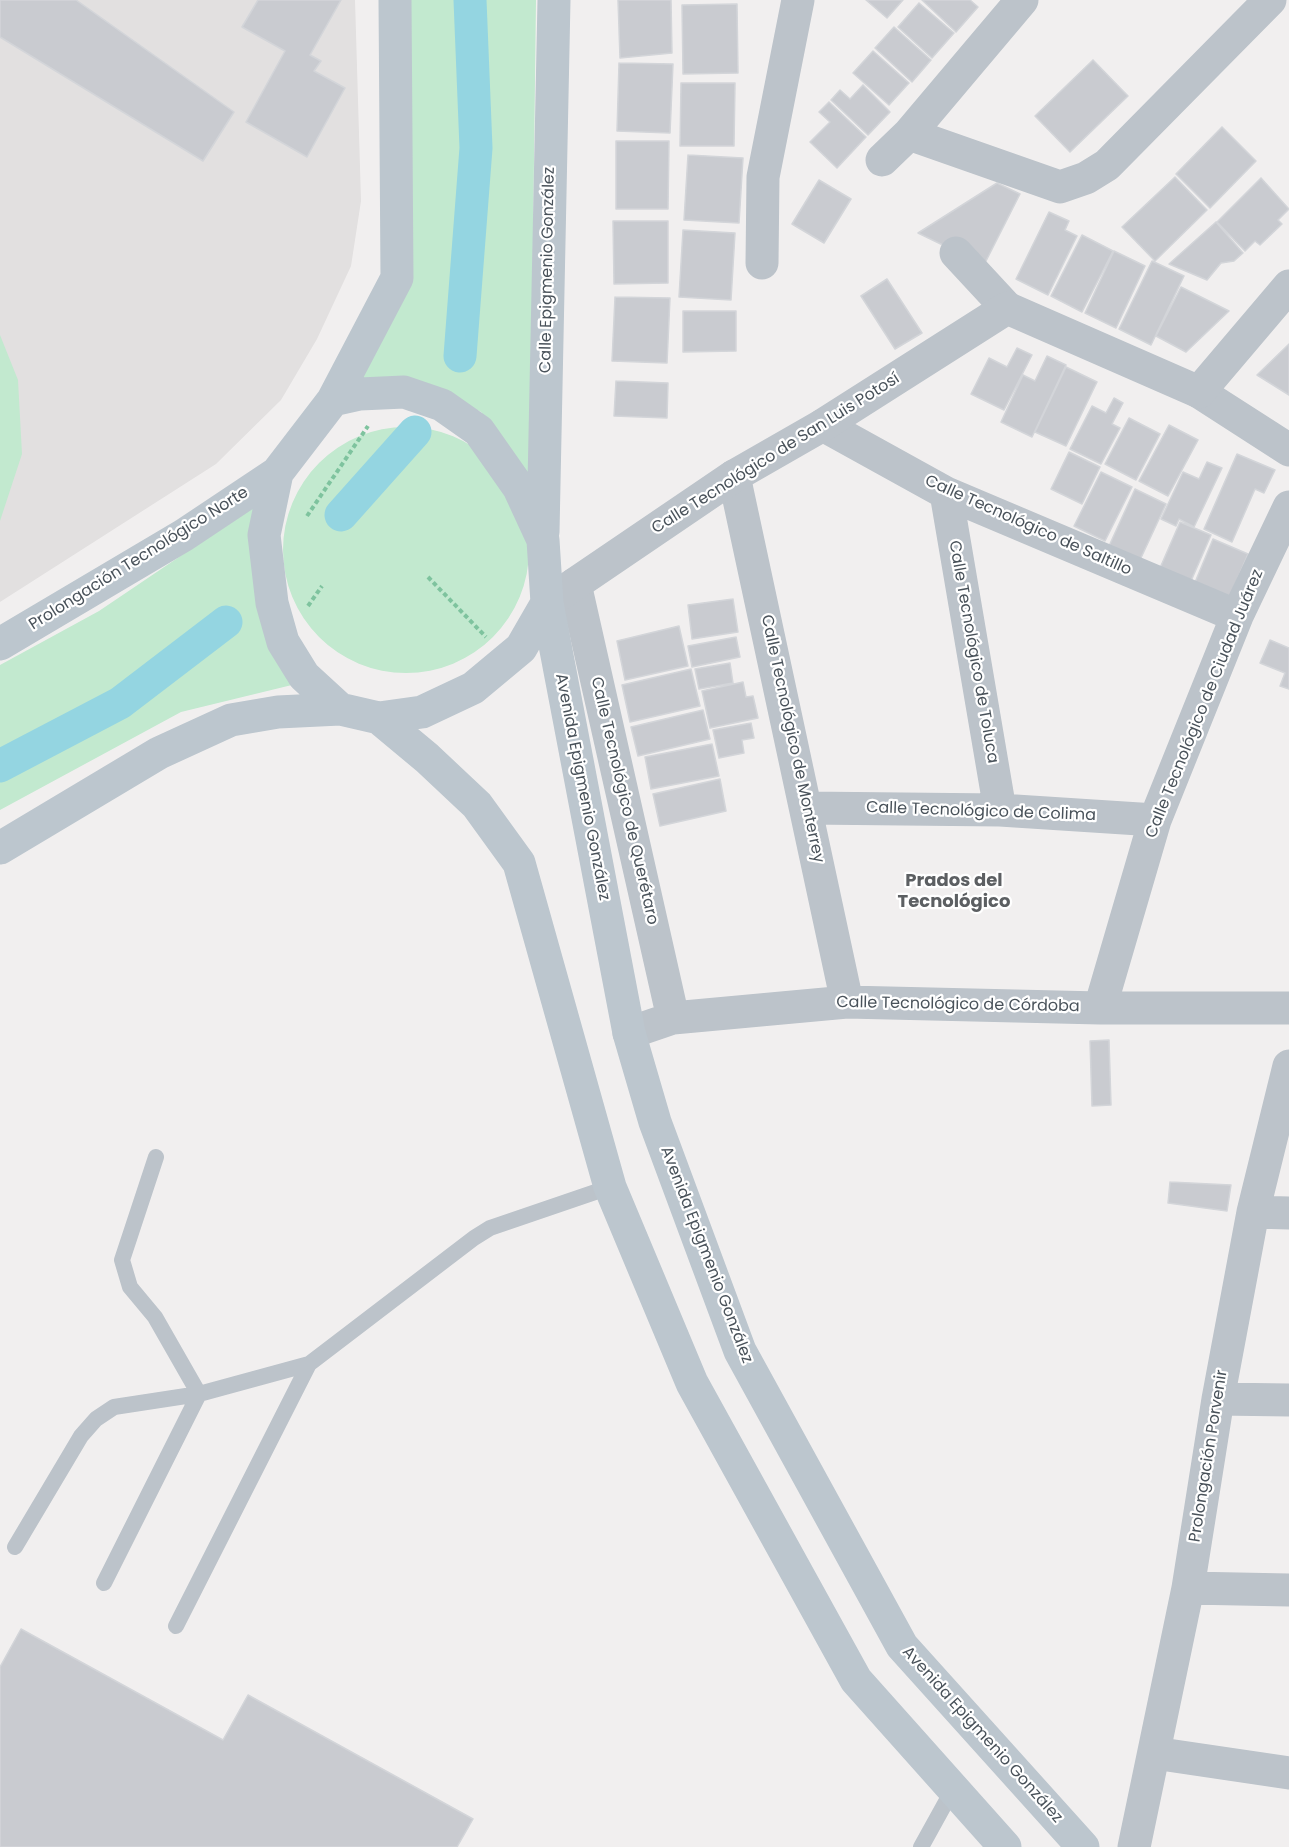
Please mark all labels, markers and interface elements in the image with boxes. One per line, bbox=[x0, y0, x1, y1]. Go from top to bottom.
street label: Calle Epigmenio González bbox=[537, 167, 559, 373]
street label: Calle Tecnológico de San Luis Potosí bbox=[649, 369, 903, 539]
street label: Calle Tecnológico de Saltillo bbox=[922, 472, 1134, 580]
street label: Prolongación Tecnológico Norte bbox=[26, 483, 252, 635]
street label: Calle Tecnológico de Toluca bbox=[944, 539, 1002, 765]
street label: Calle Tecnológico de Ciudad Juárez bbox=[1142, 567, 1268, 841]
street label: Calle Tecnológico de Monterrey bbox=[756, 613, 828, 865]
street label: Avenida Epigmenio González bbox=[551, 672, 613, 902]
street label: Calle Tecnológico de Querétaro bbox=[586, 675, 662, 927]
street label: Calle Tecnológico de Colima bbox=[866, 798, 1096, 826]
district label: Prados del Tecnológico bbox=[898, 870, 1010, 912]
street label: Calle Tecnológico de Córdoba bbox=[836, 993, 1080, 1017]
street label: Avenida Epigmenio González bbox=[656, 1144, 756, 1366]
street label: Prolongación Porvenir bbox=[1186, 1368, 1232, 1544]
street label: Avenida Epigmenio González bbox=[898, 1643, 1066, 1827]

